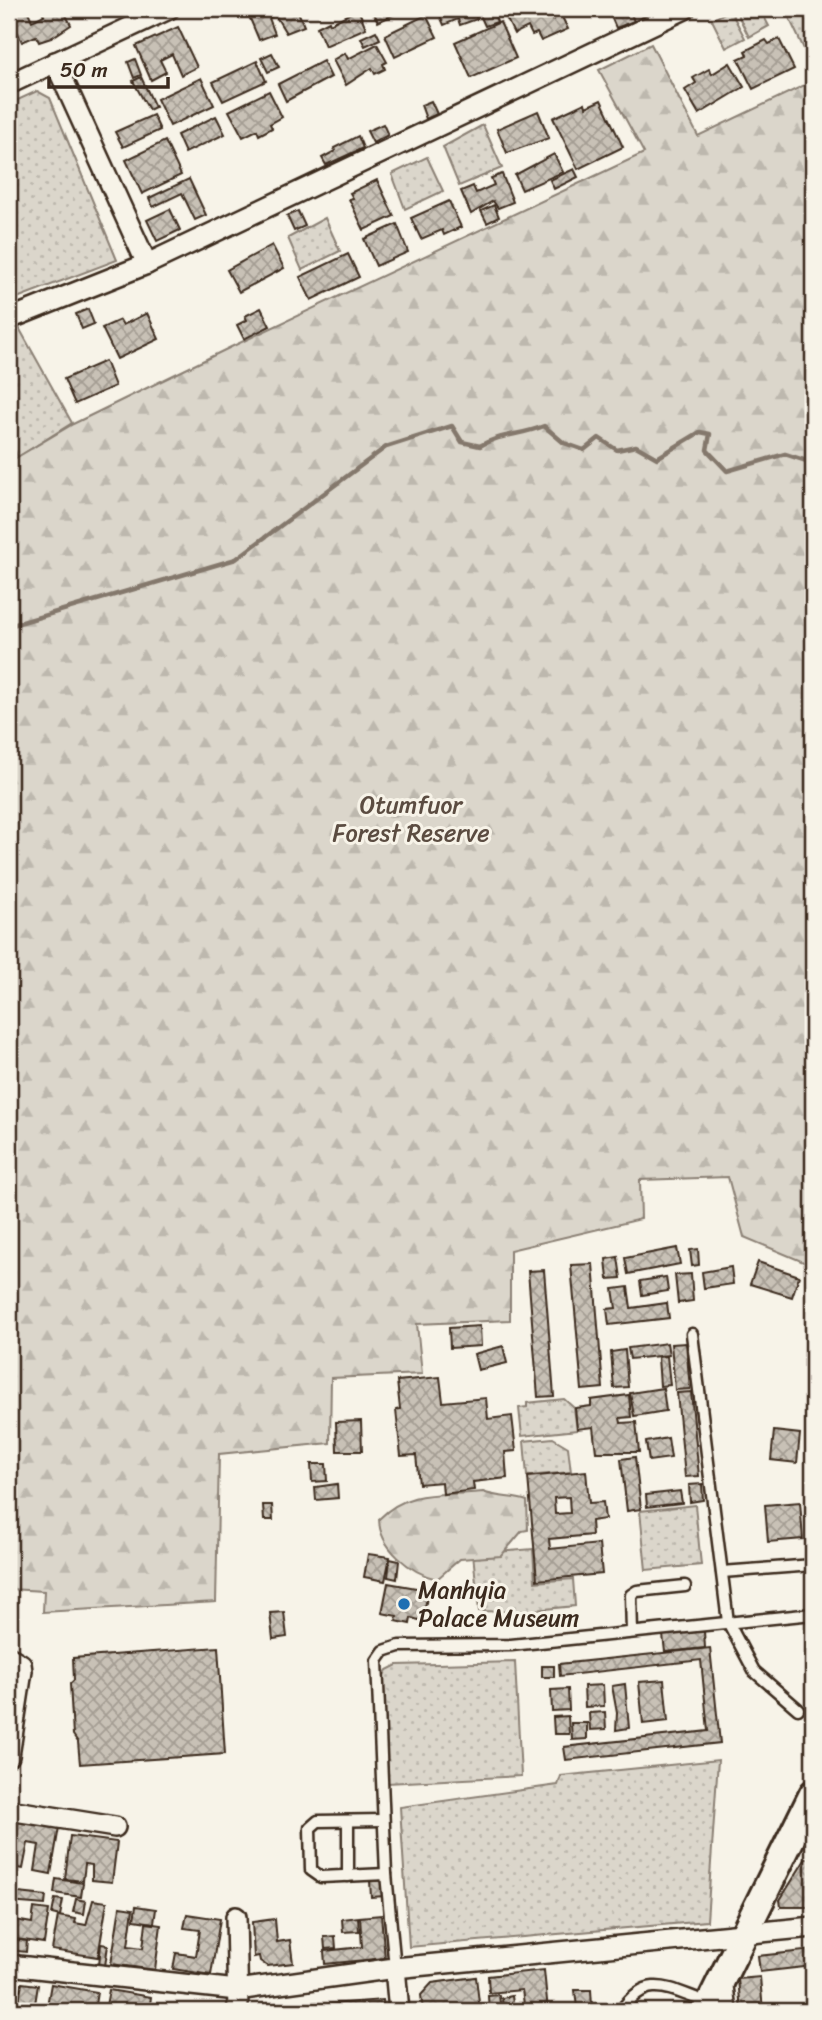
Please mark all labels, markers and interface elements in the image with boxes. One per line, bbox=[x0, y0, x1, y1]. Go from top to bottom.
scale bar bbox=[49, 46, 168, 90]
text: 50 m bbox=[60, 51, 108, 89]
park label: Otumfuor Forest Reserve bbox=[332, 784, 490, 854]
place label: Manhyia Palace Museum bbox=[418, 1569, 579, 1639]
marker: Manhyia Palace Museum bbox=[396, 1596, 412, 1612]

